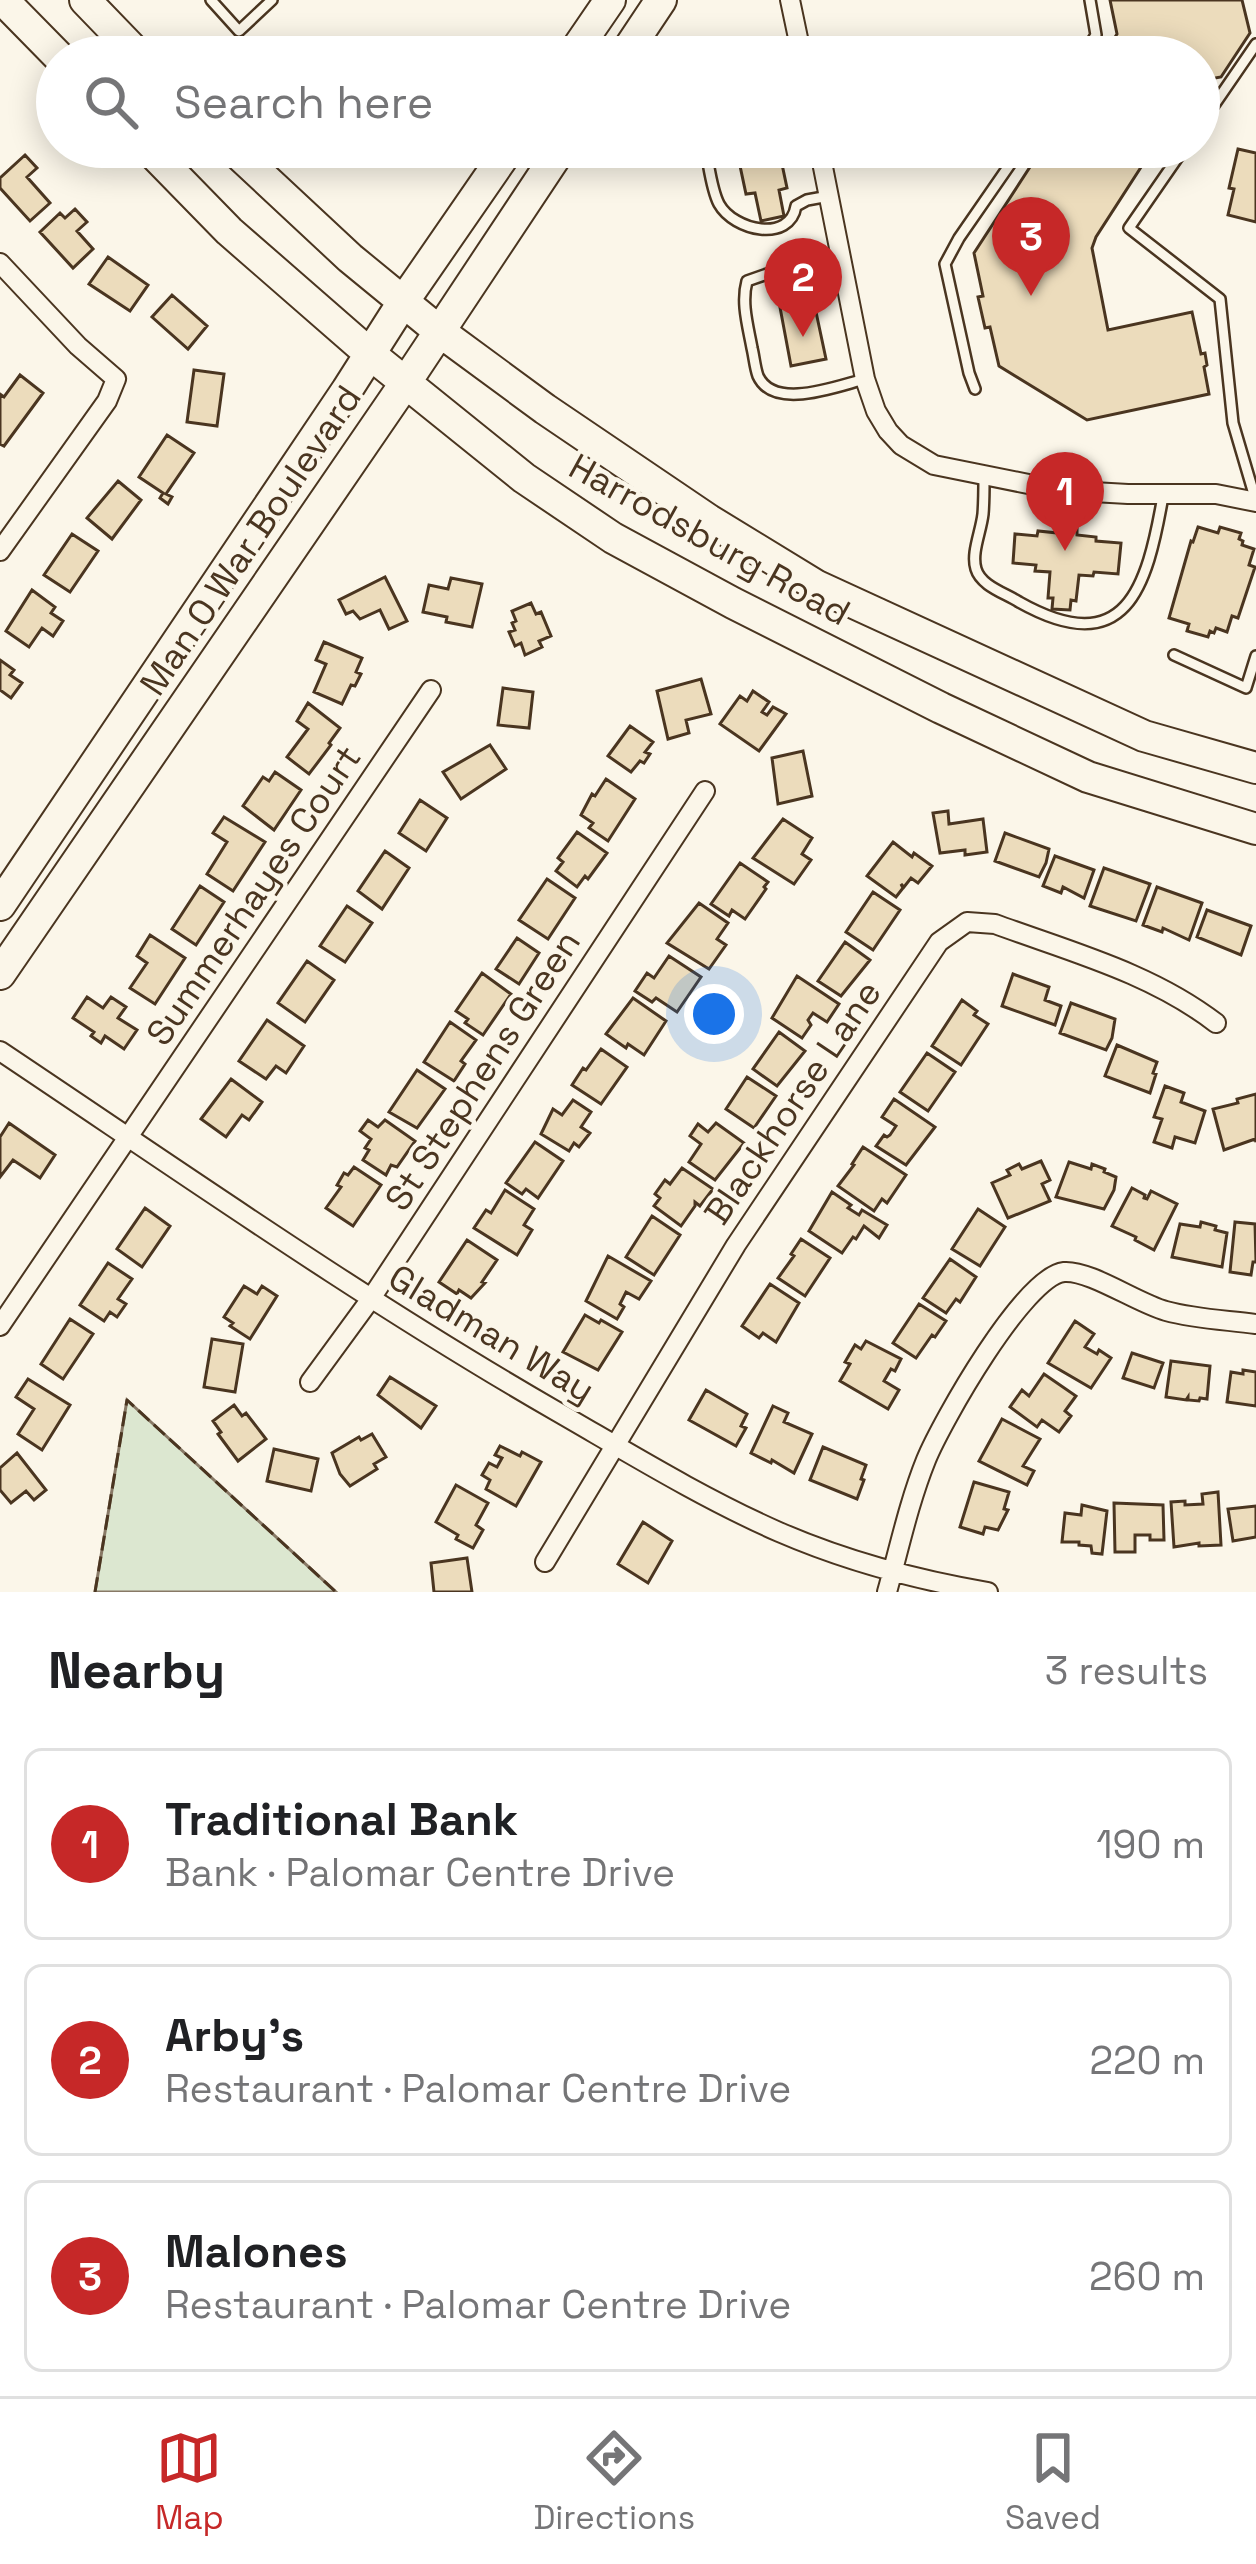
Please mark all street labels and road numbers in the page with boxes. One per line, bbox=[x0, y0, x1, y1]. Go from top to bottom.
street label: Man O War Boulevard bbox=[130, 377, 372, 704]
street label: Harrodsburg Road bbox=[561, 444, 858, 636]
street label: Summerhayes Court bbox=[136, 737, 371, 1054]
street label: St Stephens Green bbox=[375, 922, 591, 1220]
street label: Blackhorse Lane bbox=[694, 972, 891, 1233]
street label: Gladman Way bbox=[380, 1254, 603, 1413]

